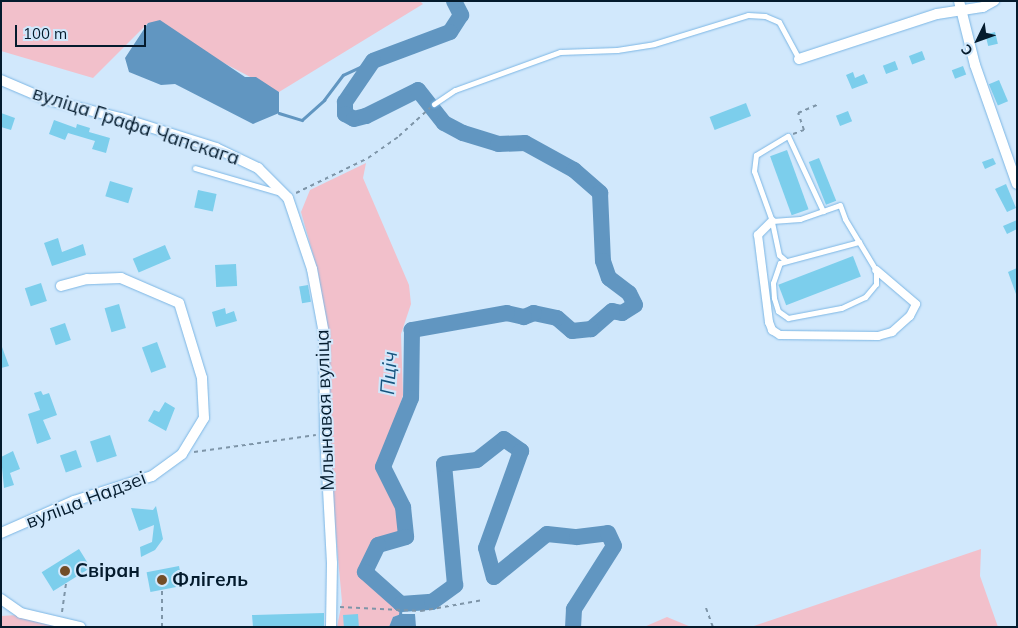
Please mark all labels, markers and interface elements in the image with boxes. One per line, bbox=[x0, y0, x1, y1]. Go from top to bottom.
scale bar bbox=[18, 15, 149, 47]
north arrow bbox=[953, 15, 1003, 65]
text: 100 m bbox=[23, 24, 67, 43]
text: С bbox=[957, 40, 977, 60]
street label: вуліца Графа Чапскага bbox=[30, 82, 242, 170]
street label: Млынавая вуліца bbox=[311, 329, 339, 491]
water label: Пціч bbox=[375, 350, 401, 396]
street label: вуліца Надзеі bbox=[23, 467, 149, 533]
place label: Свіран bbox=[75, 560, 140, 582]
marker: Свіран bbox=[59, 565, 71, 577]
place label: Флігель bbox=[172, 569, 248, 591]
marker: Флігель bbox=[156, 574, 168, 586]

